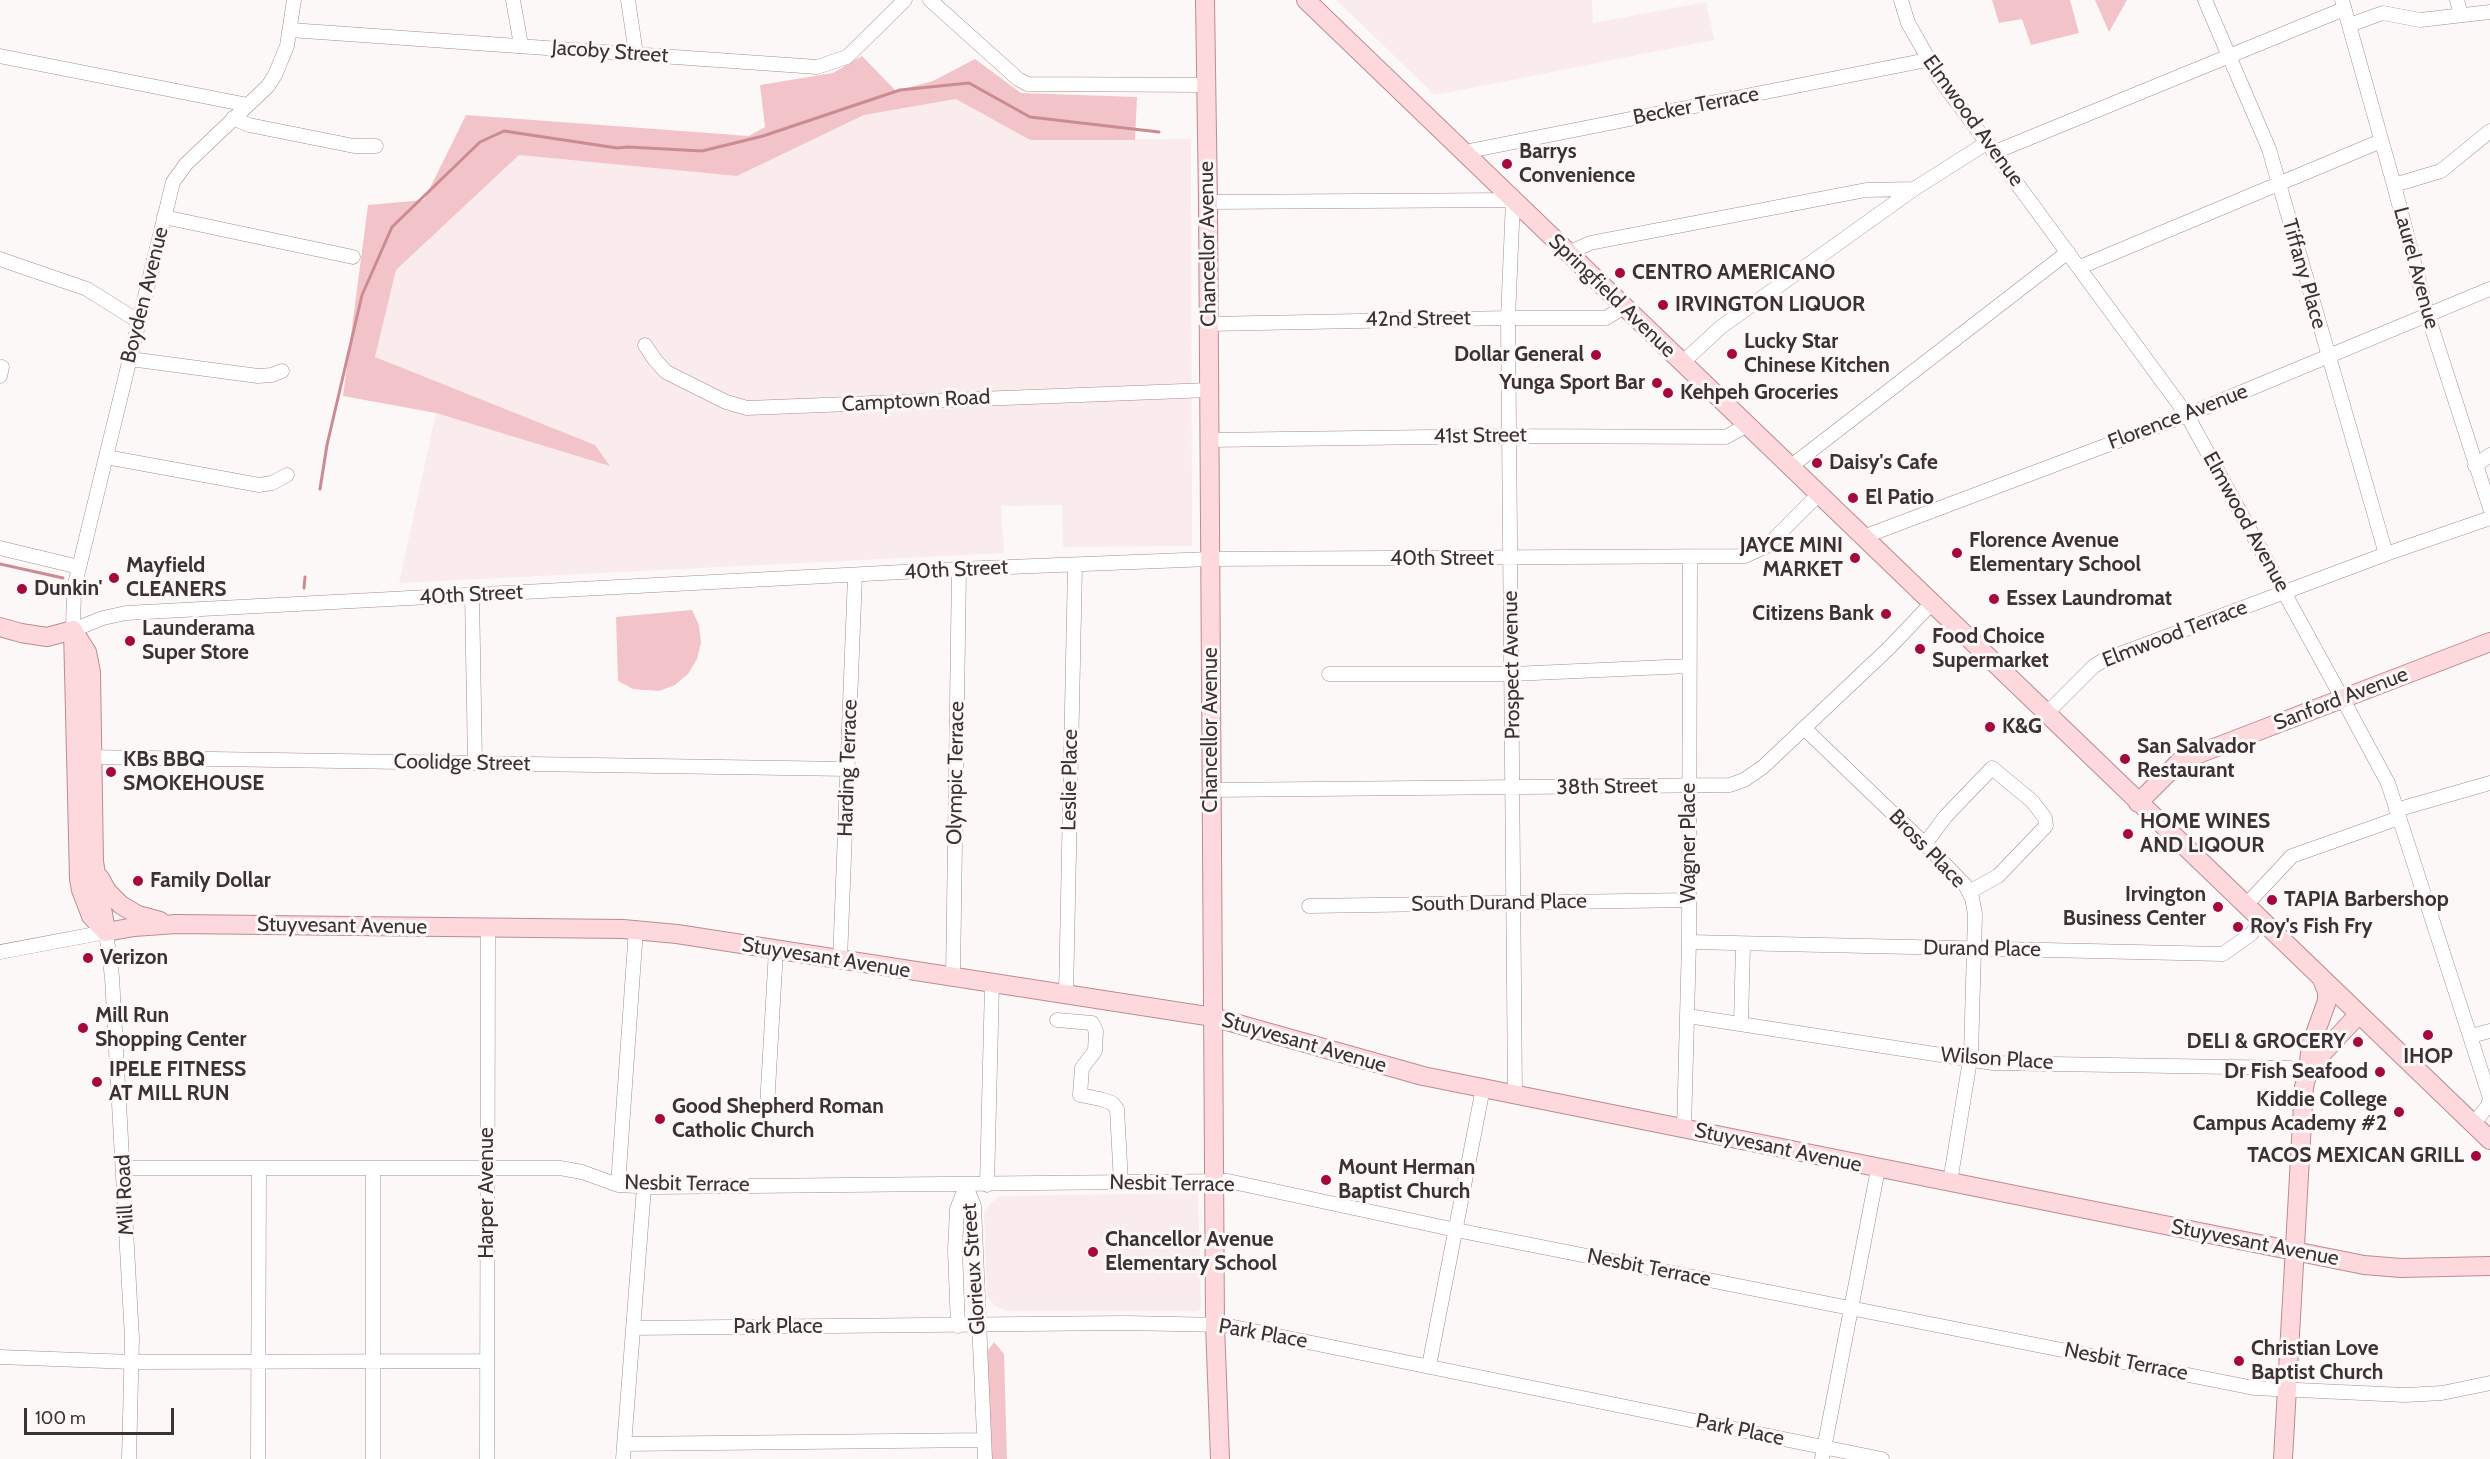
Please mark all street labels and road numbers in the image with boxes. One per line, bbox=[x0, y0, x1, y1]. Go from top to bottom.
street label: Jacoby Street bbox=[551, 35, 669, 69]
street label: Elmwood Avenue bbox=[1917, 50, 2029, 192]
street label: Becker Terrace bbox=[1631, 81, 1761, 131]
street label: Chancellor Avenue bbox=[1194, 161, 1222, 327]
street label: Laurel Avenue bbox=[2388, 204, 2444, 332]
street label: Tiffany Place bbox=[2276, 216, 2332, 332]
street label: Boyden Avenue bbox=[116, 224, 174, 366]
street label: Springfield Avenue bbox=[1543, 229, 1681, 363]
street label: 42nd Street bbox=[1365, 305, 1471, 333]
street label: Florence Avenue bbox=[2105, 379, 2251, 455]
street label: Camptown Road bbox=[841, 385, 991, 417]
street label: 41st Street bbox=[1433, 423, 1527, 449]
street label: Elmwood Avenue bbox=[2197, 448, 2295, 596]
street label: 40th Street bbox=[1390, 546, 1494, 572]
street label: 40th Street bbox=[903, 555, 1009, 585]
street label: 40th Street bbox=[418, 580, 524, 610]
street label: Prospect Avenue bbox=[1498, 590, 1526, 740]
street label: Elmwood Terrace bbox=[2099, 595, 2251, 673]
street label: Chancellor Avenue bbox=[1198, 647, 1224, 813]
street label: Sanford Avenue bbox=[2270, 662, 2412, 736]
street label: Harding Terrace bbox=[833, 699, 863, 837]
street label: Olympic Terrace bbox=[942, 701, 970, 845]
street label: Leslie Place bbox=[1057, 729, 1083, 831]
street label: Coolidge Street bbox=[393, 749, 531, 777]
street label: 38th Street bbox=[1556, 774, 1658, 800]
street label: Wagner Place bbox=[1676, 783, 1702, 903]
street label: Bross Place bbox=[1883, 804, 1971, 894]
street label: South Durand Place bbox=[1411, 889, 1587, 917]
street label: Stuyvesant Avenue bbox=[257, 912, 427, 940]
street label: Stuyvesant Avenue bbox=[740, 932, 912, 984]
street label: Durand Place bbox=[1923, 935, 2041, 963]
street label: Stuyvesant Avenue bbox=[1219, 1007, 1389, 1079]
street label: Wilson Place bbox=[1940, 1042, 2054, 1076]
street label: Stuyvesant Avenue bbox=[1692, 1118, 1864, 1178]
street label: Harper Avenue bbox=[474, 1127, 500, 1259]
street label: Mill Road bbox=[110, 1154, 140, 1236]
street label: Nesbit Terrace bbox=[624, 1170, 750, 1198]
street label: Nesbit Terrace bbox=[1109, 1170, 1235, 1198]
street label: Glorieux Street bbox=[957, 1202, 991, 1336]
street label: Stuyvesant Avenue bbox=[2169, 1214, 2341, 1272]
street label: Nesbit Terrace bbox=[1585, 1244, 1713, 1292]
street label: Park Place bbox=[733, 1314, 823, 1340]
street label: Park Place bbox=[1217, 1314, 1309, 1354]
street label: Nesbit Terrace bbox=[2062, 1338, 2190, 1386]
street label: Park Place bbox=[1694, 1408, 1786, 1452]

